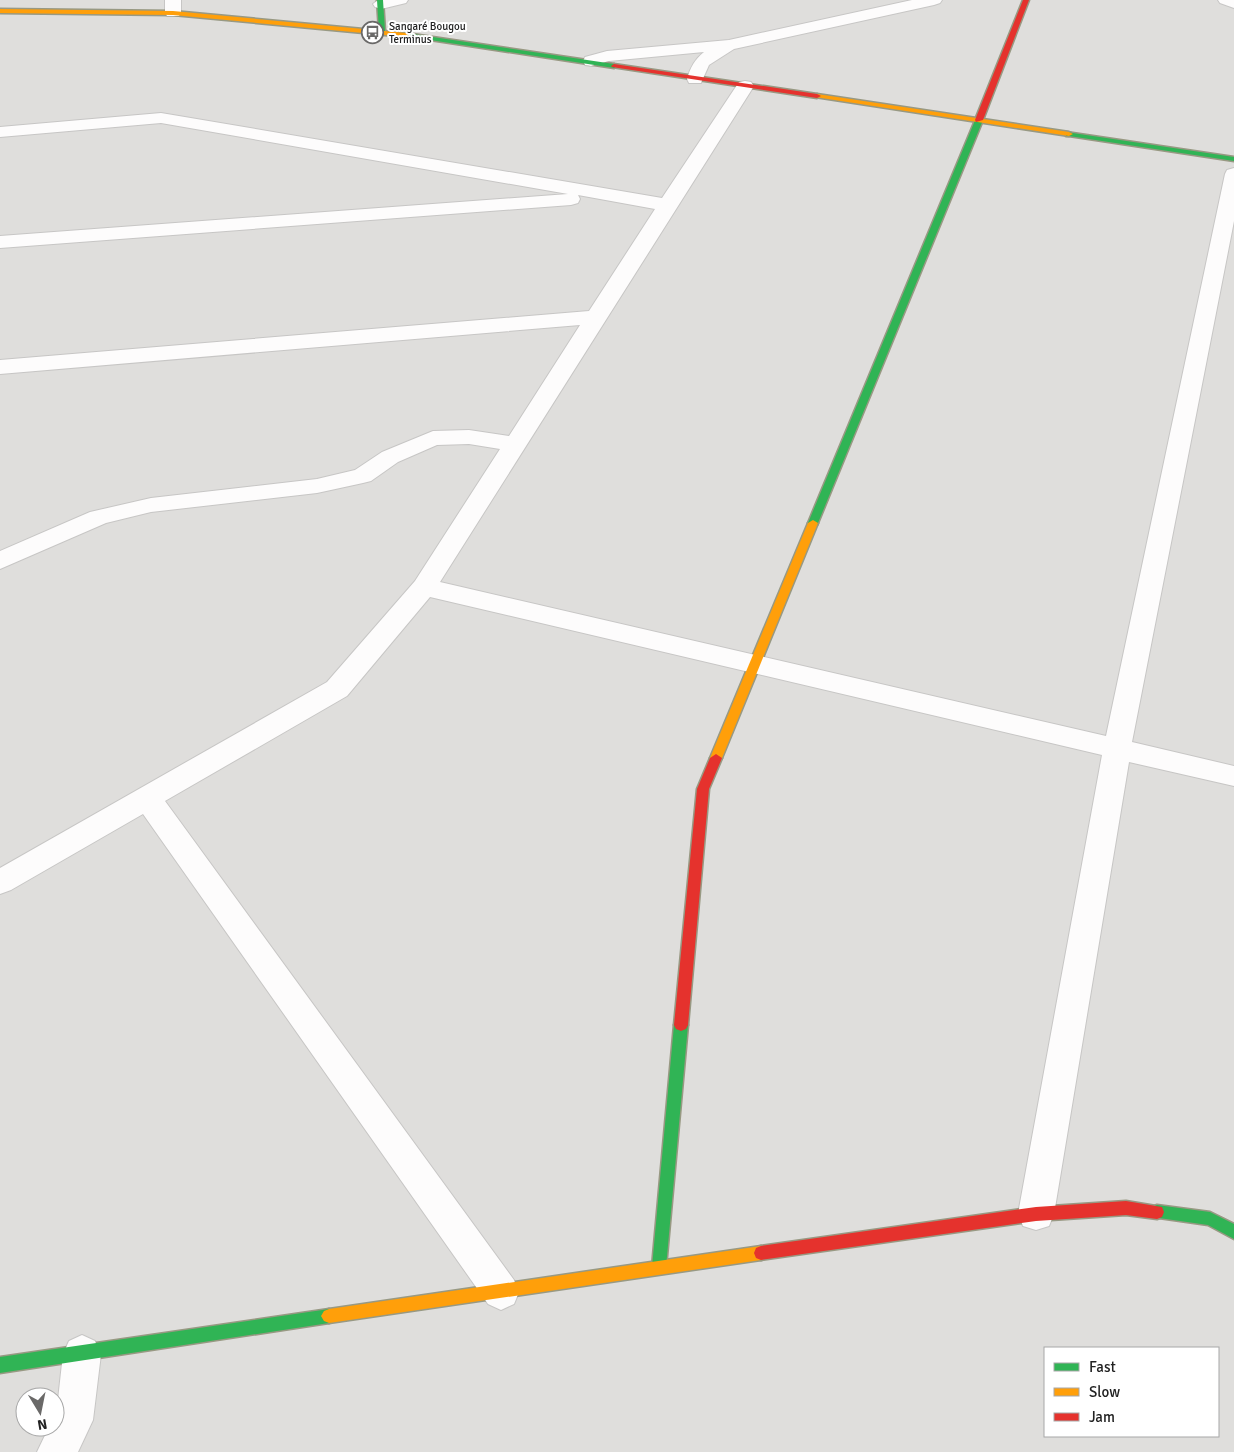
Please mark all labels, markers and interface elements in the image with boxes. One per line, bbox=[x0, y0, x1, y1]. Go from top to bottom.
bus stop icon: Sangaré Bougou Terminus bbox=[361, 20, 385, 44]
place label: Sangaré Bougou Terminus bbox=[389, 20, 466, 46]
legend bbox=[1044, 1347, 1219, 1437]
text: Fast bbox=[1089, 1358, 1116, 1376]
text: Slow bbox=[1089, 1383, 1120, 1401]
north arrow bbox=[15, 1387, 65, 1437]
text: Jam bbox=[1089, 1408, 1115, 1426]
text: N bbox=[36, 1415, 48, 1434]

